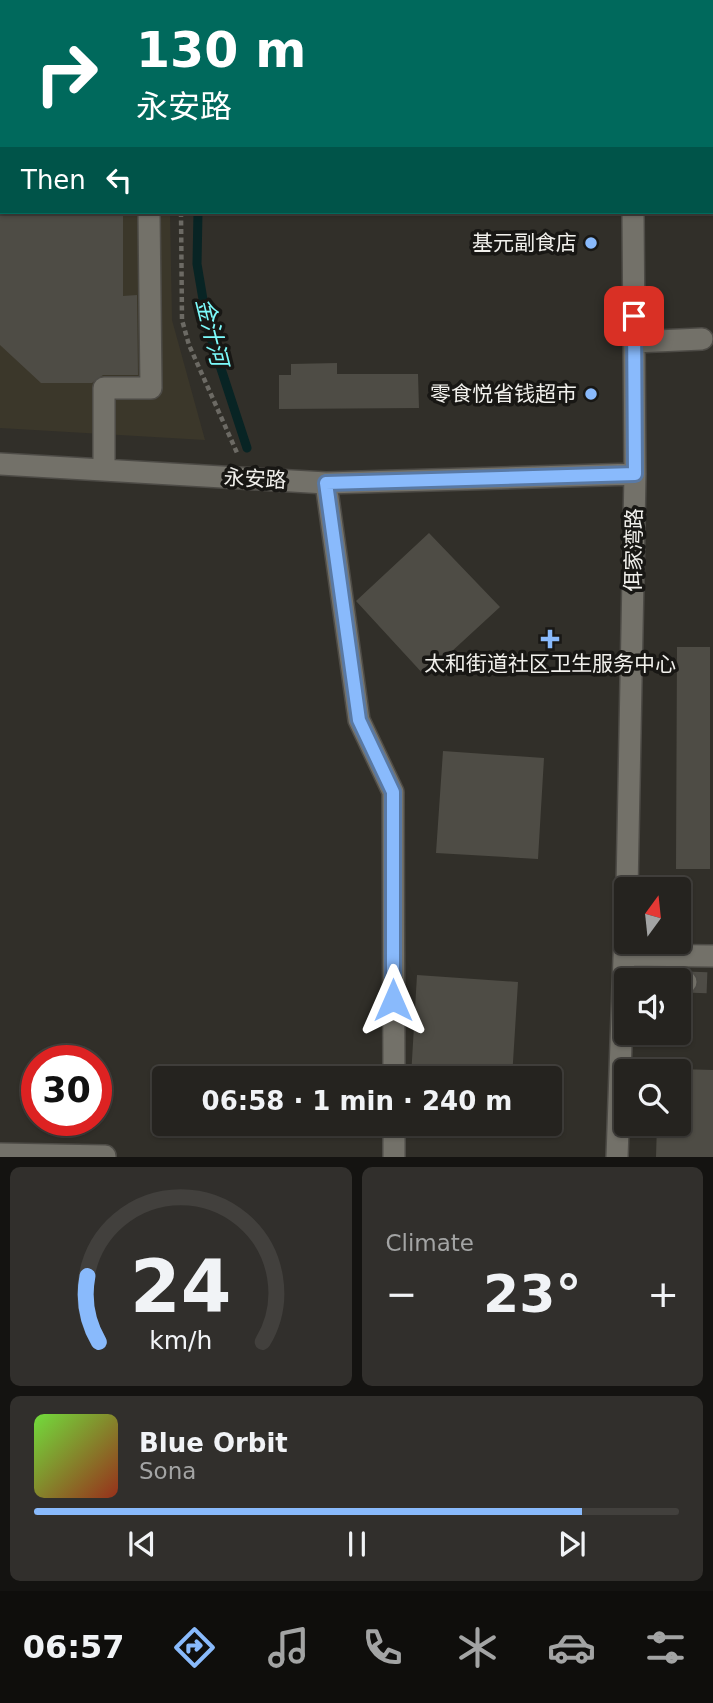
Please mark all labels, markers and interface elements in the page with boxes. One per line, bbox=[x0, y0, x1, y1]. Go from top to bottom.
text: 130 m bbox=[136, 22, 306, 79]
icon: right bbox=[21, 28, 112, 119]
text: 永安路 bbox=[136, 88, 232, 126]
icon: left bbox=[100, 161, 138, 199]
text: Then bbox=[21, 165, 86, 195]
place label: 基元副食店 bbox=[472, 231, 577, 255]
marker: 基元副食店 bbox=[583, 235, 599, 251]
pin bbox=[604, 286, 664, 346]
water label: 金汁河 bbox=[191, 295, 234, 373]
icon: arrive bbox=[615, 297, 653, 335]
place label: 零食悦省钱超市 bbox=[430, 382, 577, 406]
marker: 零食悦省钱超市 bbox=[583, 386, 599, 402]
street label: 永安路 bbox=[223, 465, 287, 493]
street label: 佴家湾路 bbox=[621, 508, 647, 592]
marker: 太和街道社区卫生服务中心 bbox=[540, 629, 560, 649]
place label: 太和街道社区卫生服务中心 bbox=[424, 652, 676, 676]
north arrow bbox=[614, 877, 691, 954]
map controls bbox=[614, 877, 691, 1136]
position arrow bbox=[356, 963, 430, 1037]
button: sound bbox=[614, 968, 691, 1045]
speed limit sign: 30 bbox=[21, 1045, 112, 1136]
button: search bbox=[614, 1059, 691, 1136]
text: 06:58 · 1 min · 240 m bbox=[202, 1086, 512, 1116]
text: Climate bbox=[386, 1230, 474, 1256]
text: 24 bbox=[130, 1245, 231, 1330]
text: 23° bbox=[483, 1264, 581, 1324]
text: − bbox=[386, 1272, 417, 1316]
text: + bbox=[647, 1272, 679, 1316]
text: km/h bbox=[149, 1326, 212, 1355]
text: Blue Orbit bbox=[139, 1428, 288, 1458]
text: Sona bbox=[139, 1458, 196, 1484]
icon: previous bbox=[123, 1525, 161, 1563]
icon: pause bbox=[338, 1525, 376, 1563]
icon: next bbox=[553, 1525, 591, 1563]
icon: directions bbox=[170, 1623, 219, 1672]
icon: music bbox=[264, 1623, 313, 1672]
icon: phone bbox=[358, 1623, 407, 1672]
icon: climate bbox=[453, 1623, 502, 1672]
icon: car bbox=[547, 1623, 596, 1672]
icon: filters bbox=[641, 1623, 690, 1672]
text: 06:57 bbox=[23, 1628, 125, 1666]

